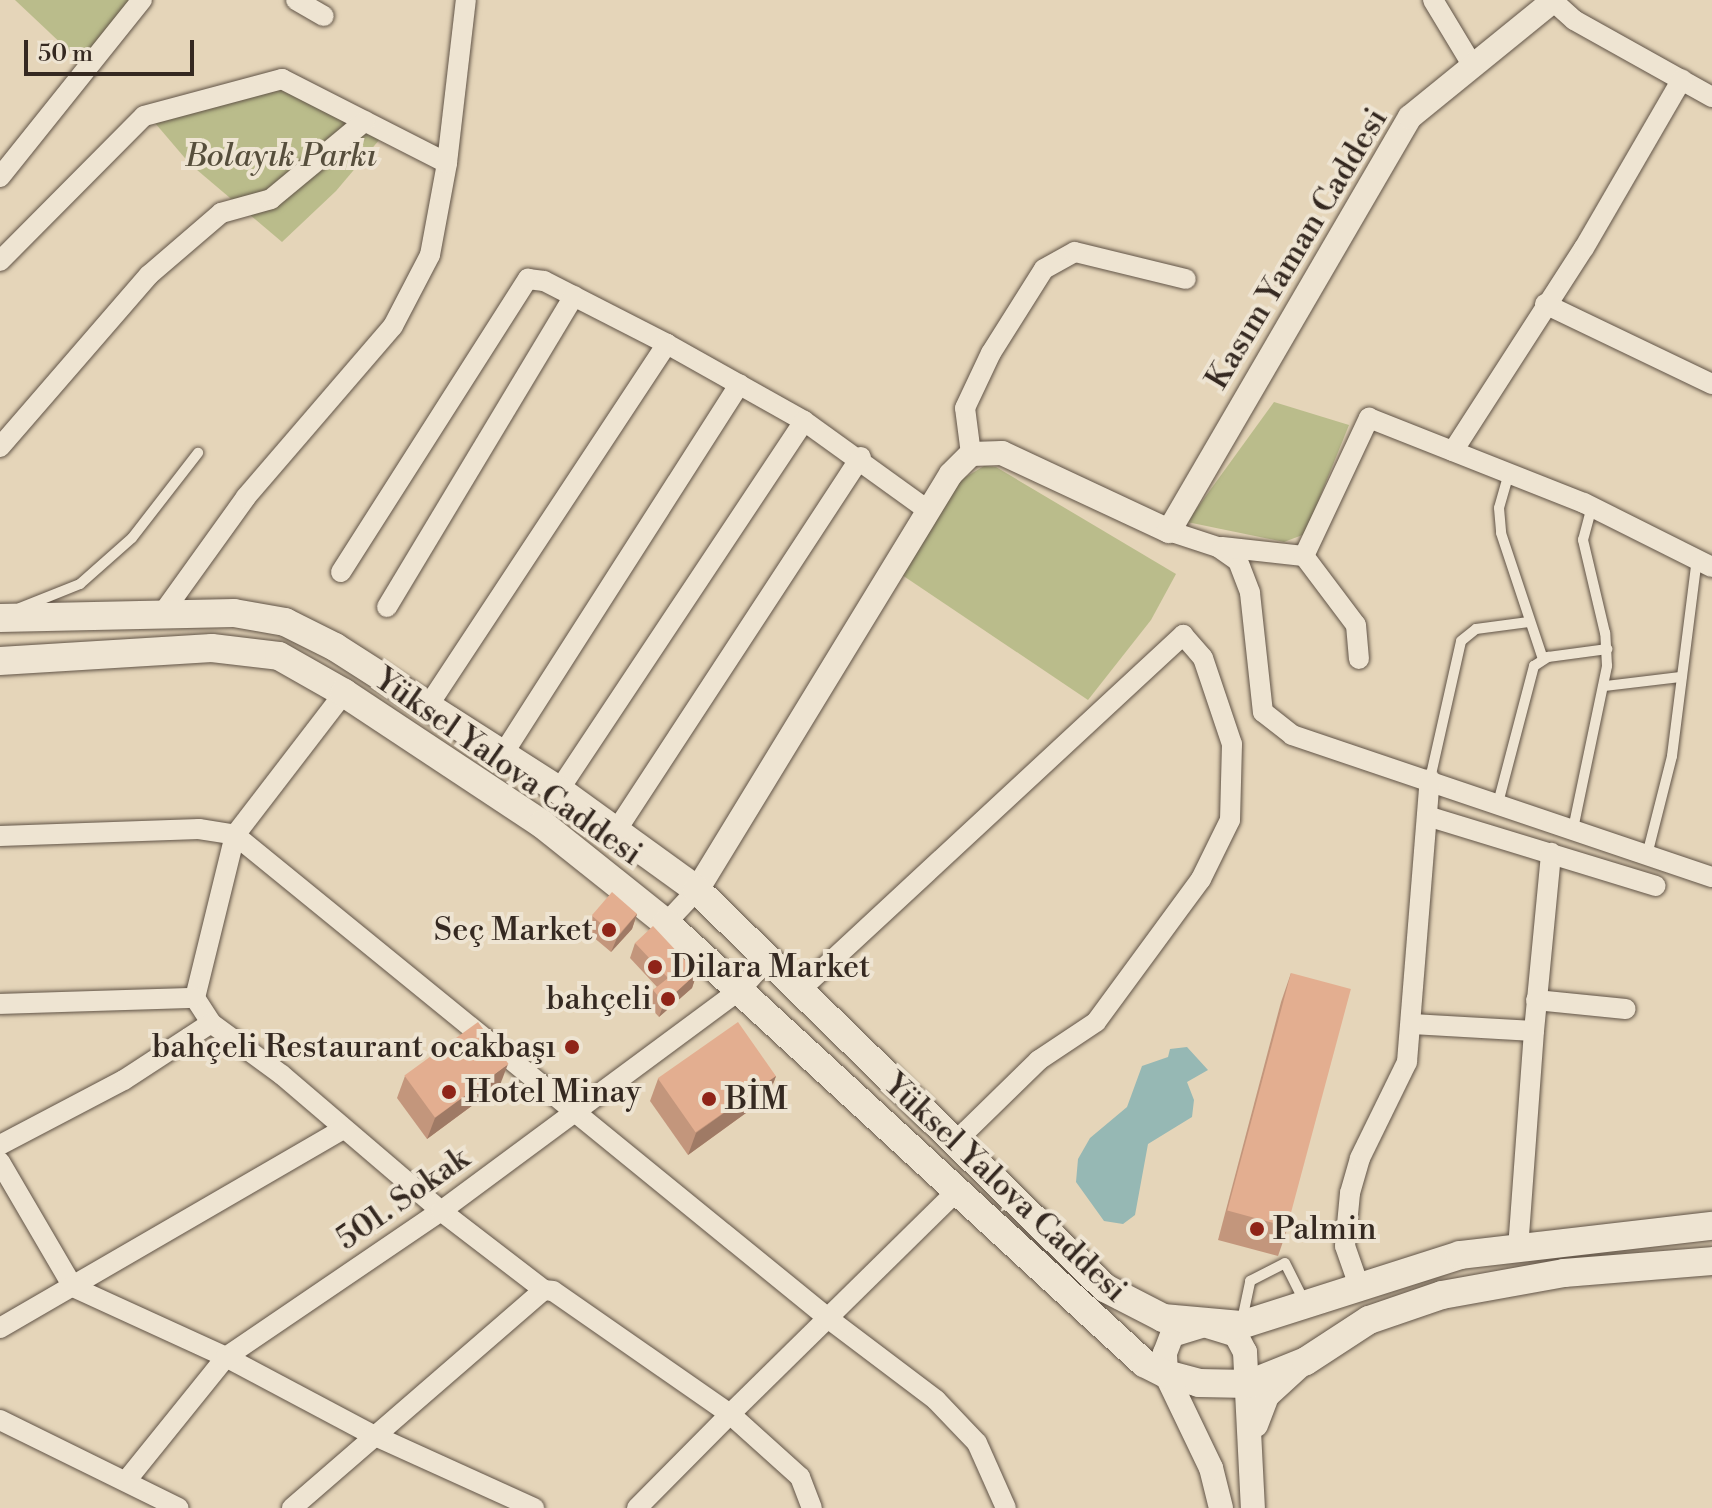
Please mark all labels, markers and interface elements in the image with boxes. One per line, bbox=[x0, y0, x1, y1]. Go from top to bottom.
scale bar bbox=[28, 24, 198, 74]
text: 50 m bbox=[38, 39, 93, 69]
street label: Kasım Yaman Caddesi bbox=[1198, 102, 1396, 396]
park label: Bolayık Parkı bbox=[185, 137, 377, 175]
street label: Yüksel Yalova Caddesi bbox=[367, 660, 649, 874]
place label: Seç Market bbox=[434, 911, 593, 949]
marker: Seç Market bbox=[600, 921, 618, 939]
place label: Dilara Market bbox=[671, 948, 870, 986]
marker: Dilara Market bbox=[646, 958, 664, 976]
place label: bahçeli bbox=[546, 980, 652, 1018]
marker: bahçeli bbox=[659, 990, 677, 1008]
place label: bahçeli Restaurant ocakbaşı bbox=[152, 1028, 556, 1066]
marker: bahçeli Restaurant ocakbaşı bbox=[563, 1038, 581, 1056]
street label: Yüksel Yalova Caddesi bbox=[876, 1066, 1134, 1310]
place label: Hotel Minay bbox=[465, 1073, 641, 1111]
place label: BİM bbox=[725, 1080, 788, 1118]
marker: Hotel Minay bbox=[440, 1083, 458, 1101]
marker: BİM bbox=[700, 1090, 718, 1108]
street label: 501. Sokak bbox=[329, 1139, 477, 1259]
place label: Palmin bbox=[1273, 1210, 1377, 1248]
marker: Palmin bbox=[1248, 1220, 1266, 1238]

